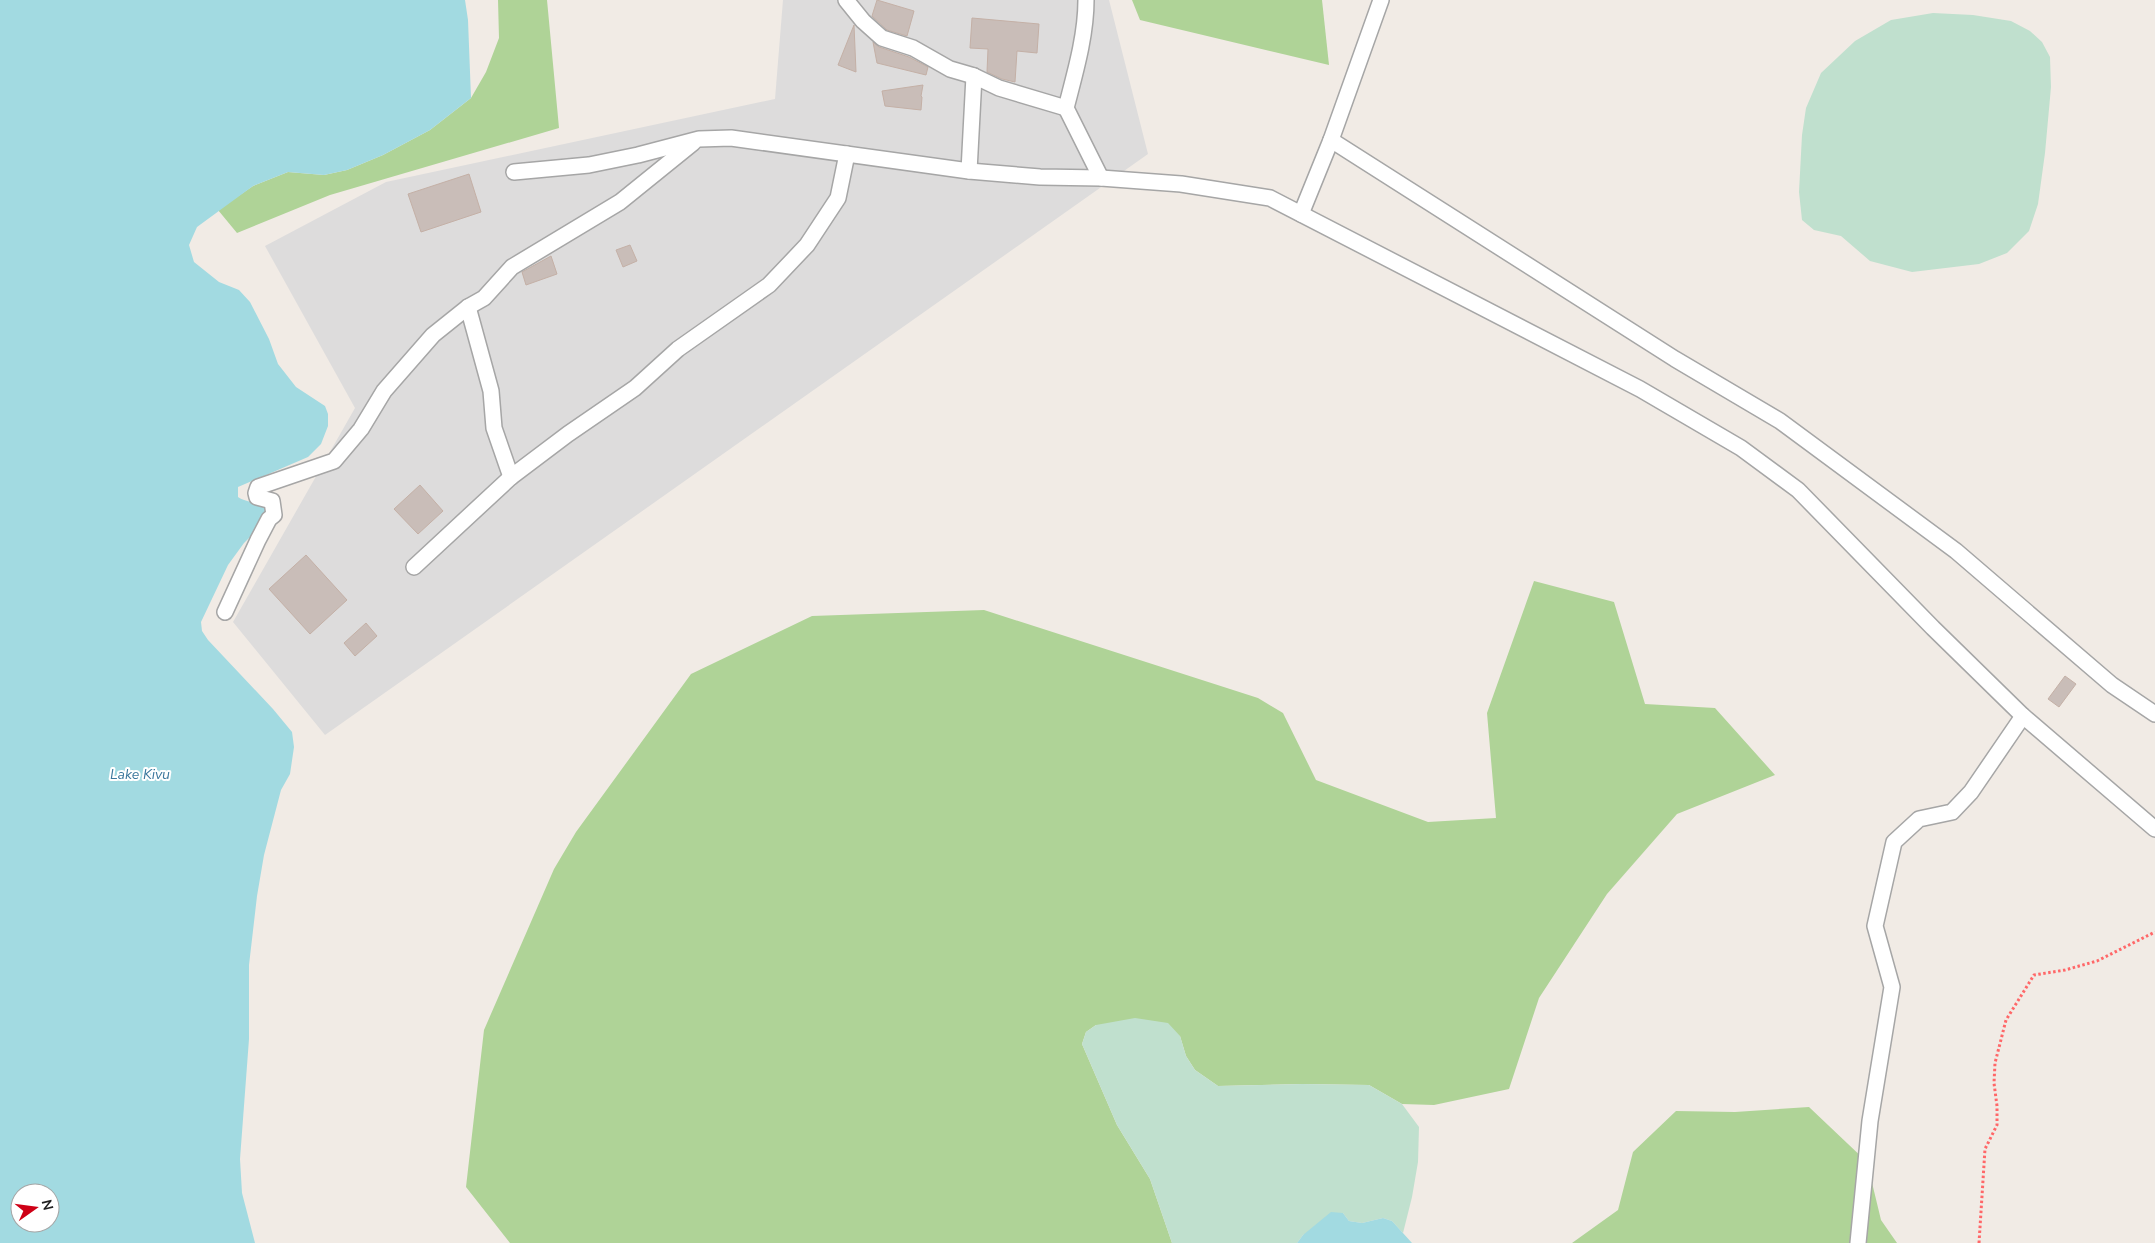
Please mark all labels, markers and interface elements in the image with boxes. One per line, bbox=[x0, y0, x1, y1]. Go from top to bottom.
water label: Lake Kivu bbox=[110, 765, 170, 784]
north arrow bbox=[10, 1183, 60, 1233]
text: N bbox=[37, 1198, 58, 1212]

